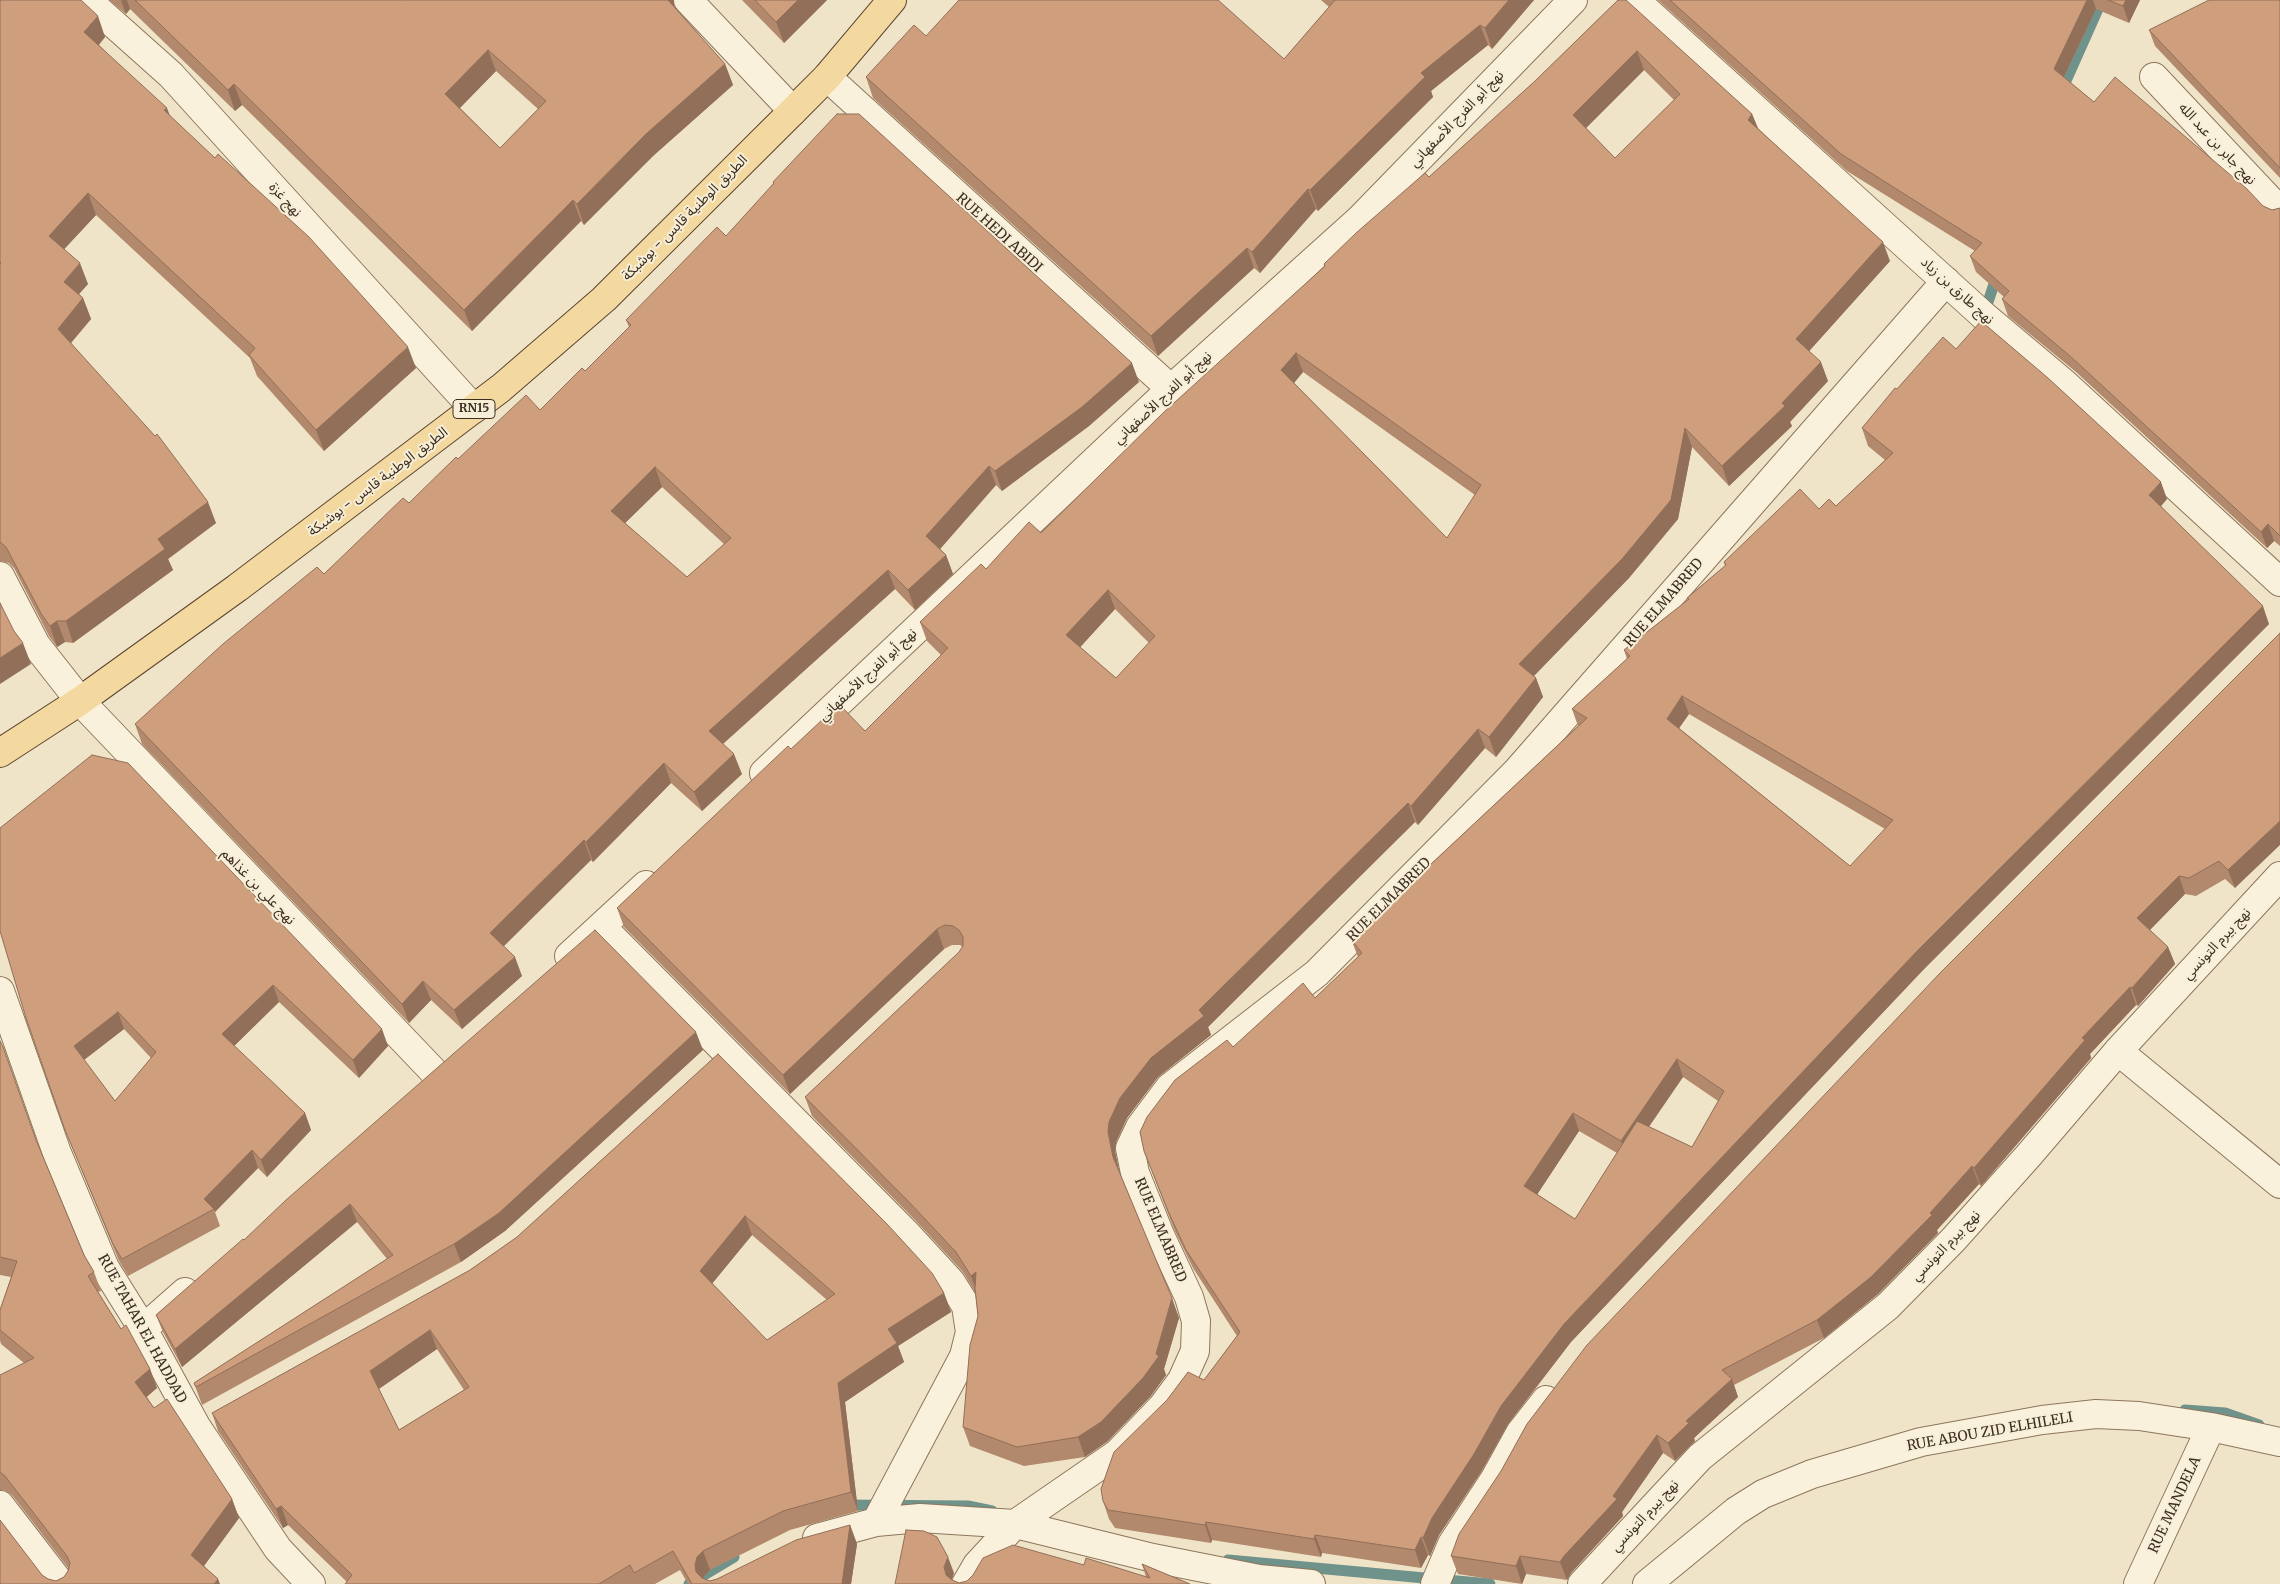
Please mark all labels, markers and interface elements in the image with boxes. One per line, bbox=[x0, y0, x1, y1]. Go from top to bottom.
street label: نهج أبو الفرج الأصفهاني bbox=[1406, 67, 1508, 171]
street label: نهج جابر بن عبد الله bbox=[2175, 99, 2259, 189]
street label: الطريق الوطنية قابس - بوشبكة bbox=[619, 152, 751, 284]
street label: نهج غزة bbox=[265, 179, 305, 221]
street label: RUE HEDI ABIDI bbox=[952, 190, 1046, 276]
street label: نهج طارق بن زياد bbox=[1917, 254, 1997, 328]
street label: نهج أبو الفرج الأصفهاني bbox=[1110, 348, 1216, 448]
road number: RN15 bbox=[453, 399, 495, 418]
street label: الطريق الوطنية قابس - بوشبكة bbox=[305, 424, 451, 540]
street label: RUE ELMABRED bbox=[1621, 555, 1707, 651]
street label: نهج أبو الفرج الأصفهاني bbox=[815, 625, 921, 725]
street label: نهج علي بن غذاهم bbox=[218, 845, 298, 929]
street label: RUE ELMABRED bbox=[1343, 854, 1435, 946]
street label: نهج بيرم التونسي bbox=[2179, 905, 2255, 983]
street label: RUE ELMABRED bbox=[1130, 1175, 1190, 1285]
street label: نهج بيرم التونسي bbox=[1908, 1207, 1984, 1285]
street label: RUE TAHAR EL HADDAD bbox=[94, 1252, 190, 1406]
street label: RUE ABOU ZID ELHILELI bbox=[1906, 1409, 2074, 1455]
street label: RUE MANDELA bbox=[2145, 1454, 2205, 1556]
street label: نهج بيرم التونسي bbox=[1607, 1477, 1683, 1555]

